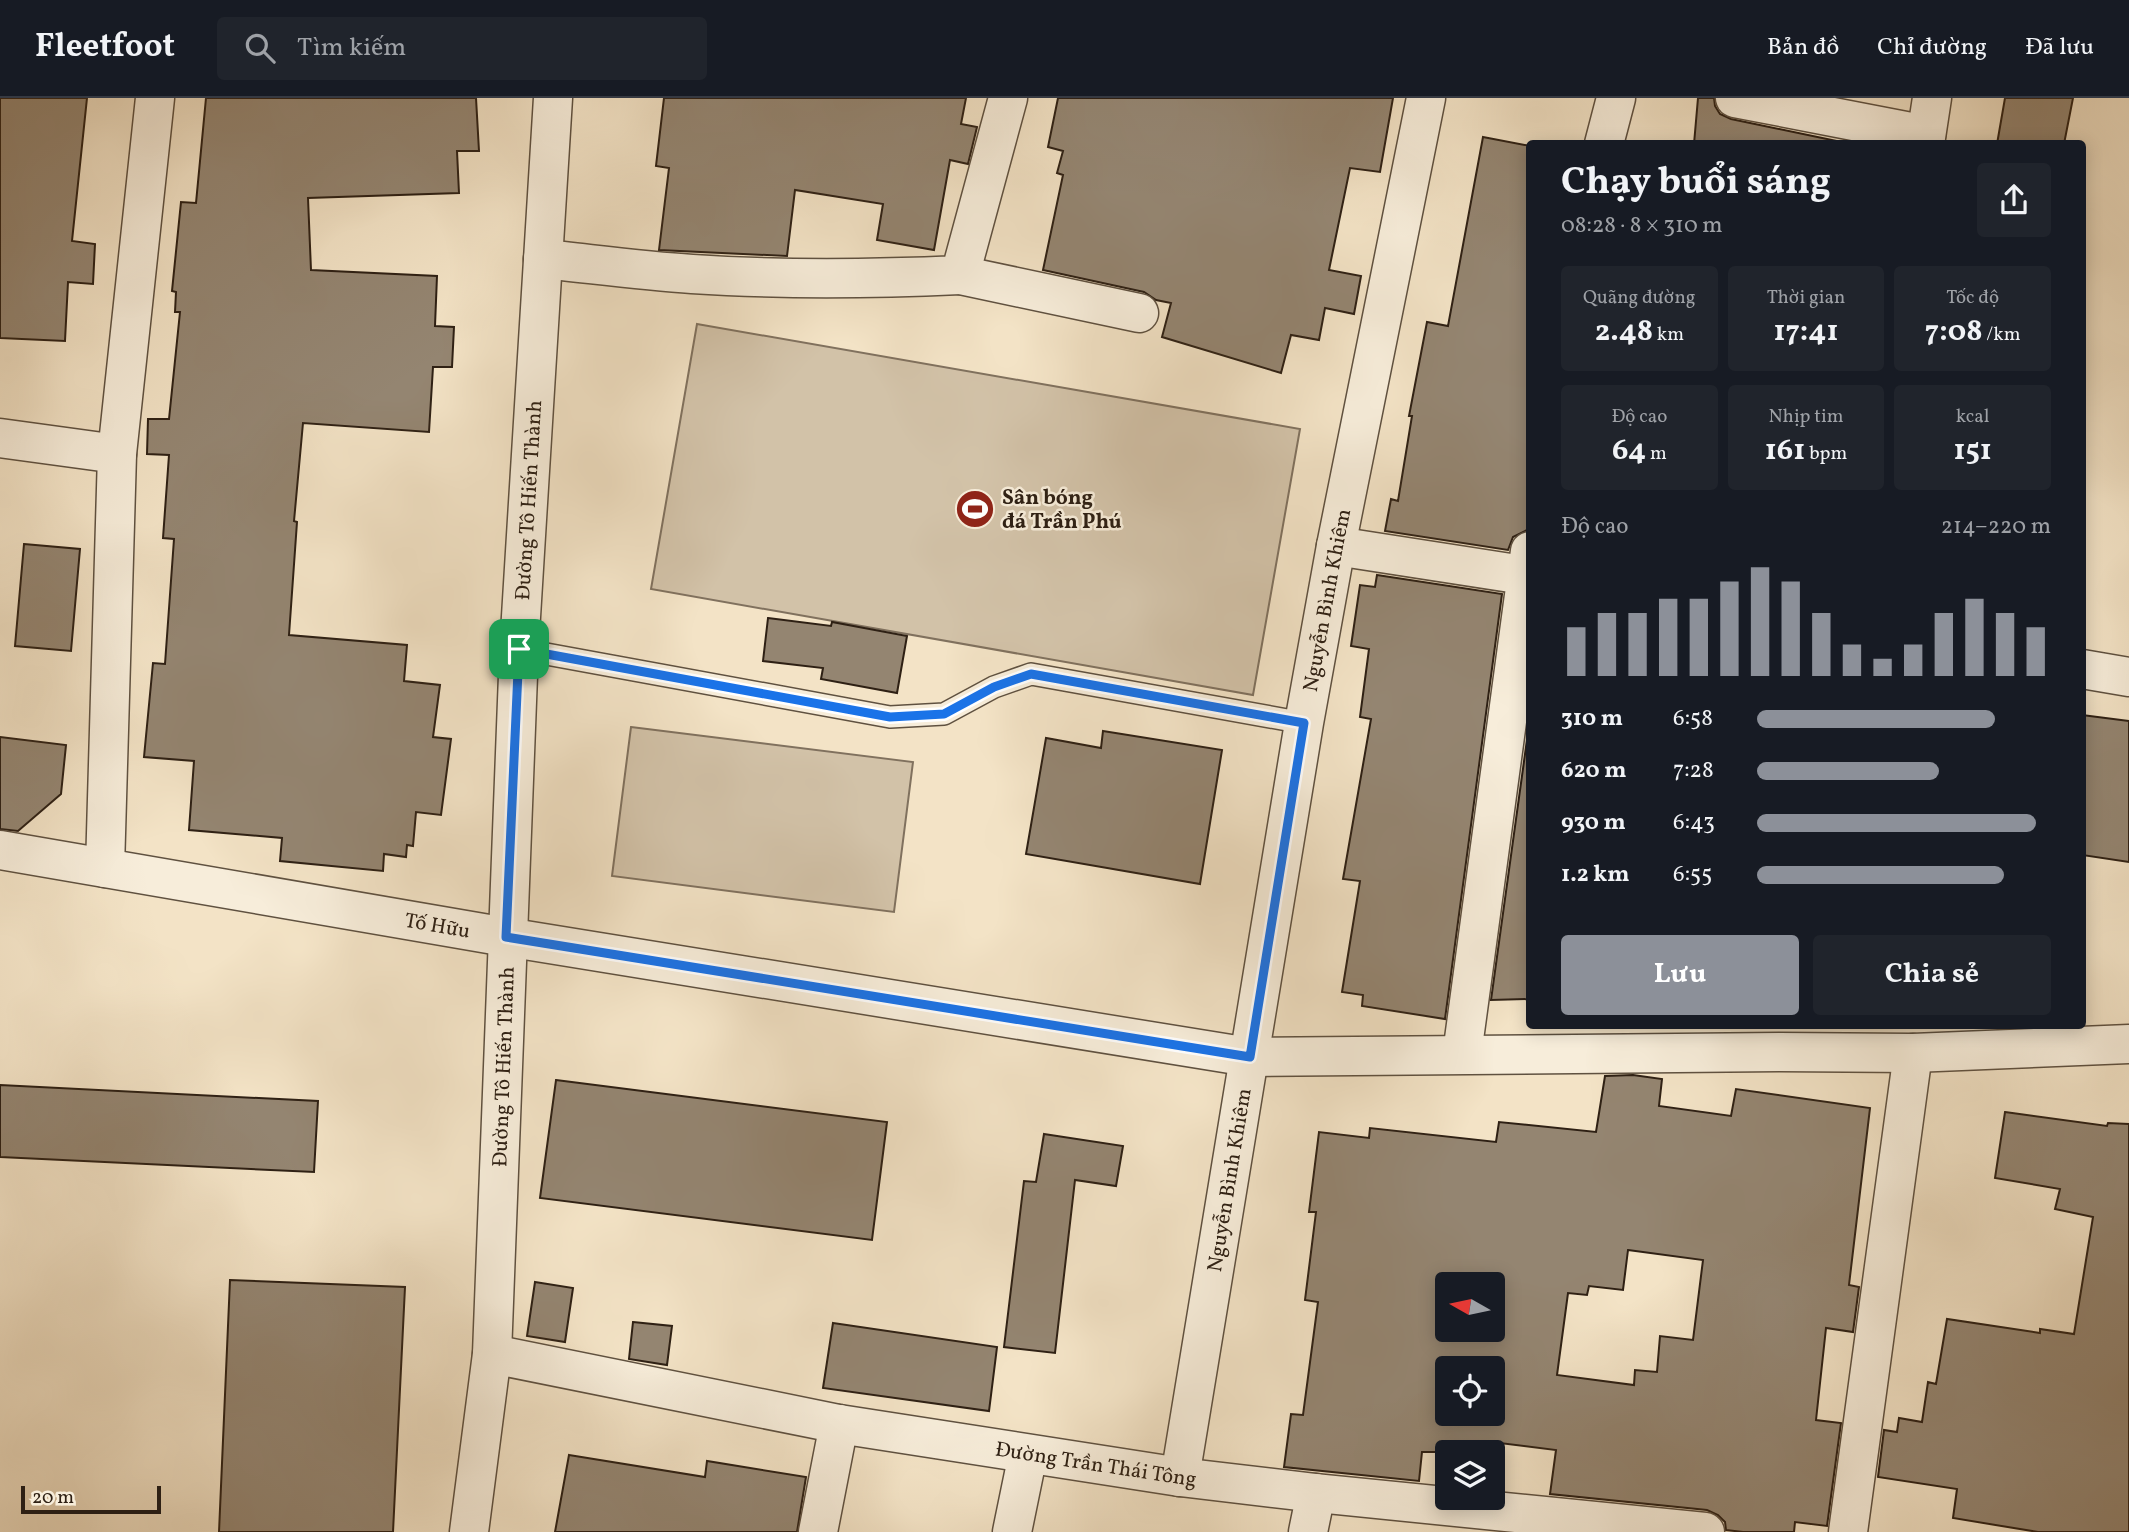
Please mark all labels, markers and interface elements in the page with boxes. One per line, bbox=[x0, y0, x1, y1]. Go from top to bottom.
search box bbox=[217, 17, 707, 80]
text: Fleetfoot bbox=[35, 25, 175, 71]
icon: search bbox=[241, 29, 279, 67]
text: Tìm kiếm bbox=[297, 30, 406, 66]
text: Bản đồ bbox=[1767, 31, 1839, 65]
text: Chỉ đường bbox=[1877, 31, 1987, 65]
text: Đã lưu bbox=[2025, 31, 2094, 65]
text: Chạy buổi sáng bbox=[1561, 157, 1831, 210]
button: share bbox=[1977, 163, 2051, 237]
text: 08:28 · 8 × 310 m bbox=[1561, 210, 1723, 242]
text: Quãng đường bbox=[1583, 285, 1696, 311]
text: Thời gian bbox=[1767, 285, 1845, 311]
text: Tốc độ bbox=[1946, 285, 1999, 311]
text: 2.48 bbox=[1595, 311, 1653, 353]
text: 17:41 bbox=[1773, 311, 1839, 353]
text: 7:08 bbox=[1925, 311, 1983, 353]
text: km bbox=[1653, 322, 1684, 348]
text: /km bbox=[1983, 322, 2020, 348]
street label: Đường Tô Hiến Thành bbox=[509, 399, 550, 601]
text: Độ cao bbox=[1611, 404, 1667, 430]
text: Nhịp tim bbox=[1768, 404, 1844, 430]
text: kcal bbox=[1956, 404, 1990, 430]
text: 64 bbox=[1612, 430, 1646, 472]
text: 161 bbox=[1765, 430, 1805, 472]
text: 151 bbox=[1953, 430, 1992, 472]
text: m bbox=[1646, 441, 1667, 467]
text: bpm bbox=[1805, 441, 1847, 467]
place label: Sân bóng đá Trần Phú bbox=[1002, 484, 1122, 537]
sports icon: Sân bóng đá Trần Phú bbox=[954, 488, 996, 530]
street label: Nguyễn Bình Khiêm bbox=[1297, 506, 1359, 694]
text: Độ cao bbox=[1561, 511, 1629, 543]
text: 214–220 m bbox=[1941, 511, 2051, 543]
pin bbox=[489, 619, 549, 679]
icon: arrive bbox=[500, 630, 538, 668]
text: 310 m bbox=[1561, 703, 1623, 735]
text: 6:58 bbox=[1673, 703, 1713, 735]
text: 620 m bbox=[1561, 755, 1627, 787]
text: 7:28 bbox=[1673, 755, 1714, 787]
text: 930 m bbox=[1561, 807, 1626, 839]
text: 6:43 bbox=[1673, 807, 1715, 839]
text: 1.2 km bbox=[1561, 859, 1630, 891]
text: 6:55 bbox=[1673, 859, 1712, 891]
street label: Tố Hữu bbox=[402, 907, 472, 947]
button: Lưu bbox=[1561, 935, 1799, 1015]
button: Chia sẻ bbox=[1813, 935, 2051, 1015]
street label: Đường Tô Hiến Thành bbox=[486, 966, 523, 1168]
street label: Nguyễn Bình Khiêm bbox=[1201, 1086, 1260, 1274]
north arrow bbox=[1435, 1272, 1505, 1342]
map controls bbox=[1435, 1272, 1505, 1510]
button: locate bbox=[1435, 1356, 1505, 1426]
street label: Đường Trần Thái Tông bbox=[993, 1435, 1198, 1495]
button: layers bbox=[1435, 1440, 1505, 1510]
scale bar bbox=[21, 1483, 161, 1515]
text: 20 m bbox=[32, 1485, 74, 1511]

